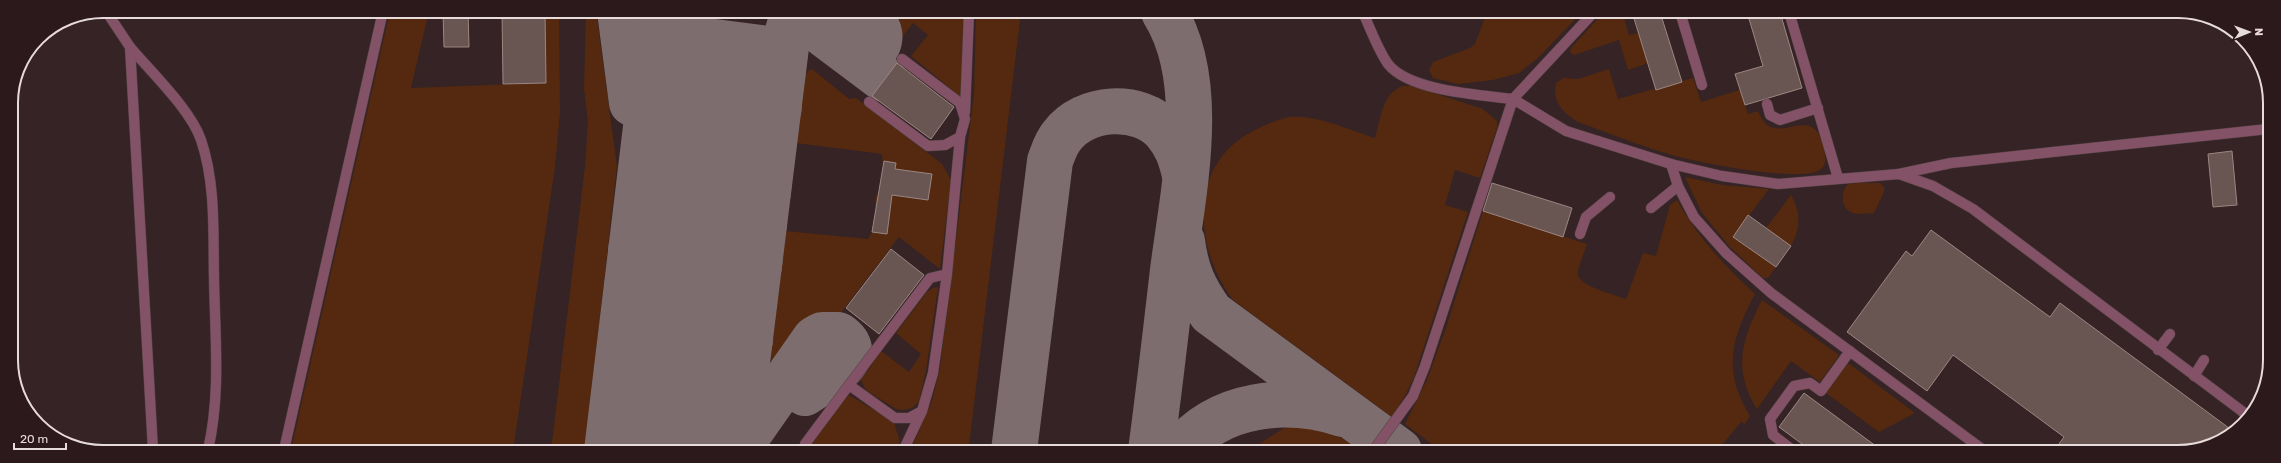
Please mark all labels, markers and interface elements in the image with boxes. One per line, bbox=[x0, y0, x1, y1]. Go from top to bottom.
north arrow bbox=[2229, 12, 2269, 52]
text: N bbox=[2252, 28, 2265, 36]
scale bar bbox=[14, 425, 66, 451]
text: 20 m bbox=[20, 432, 48, 446]

